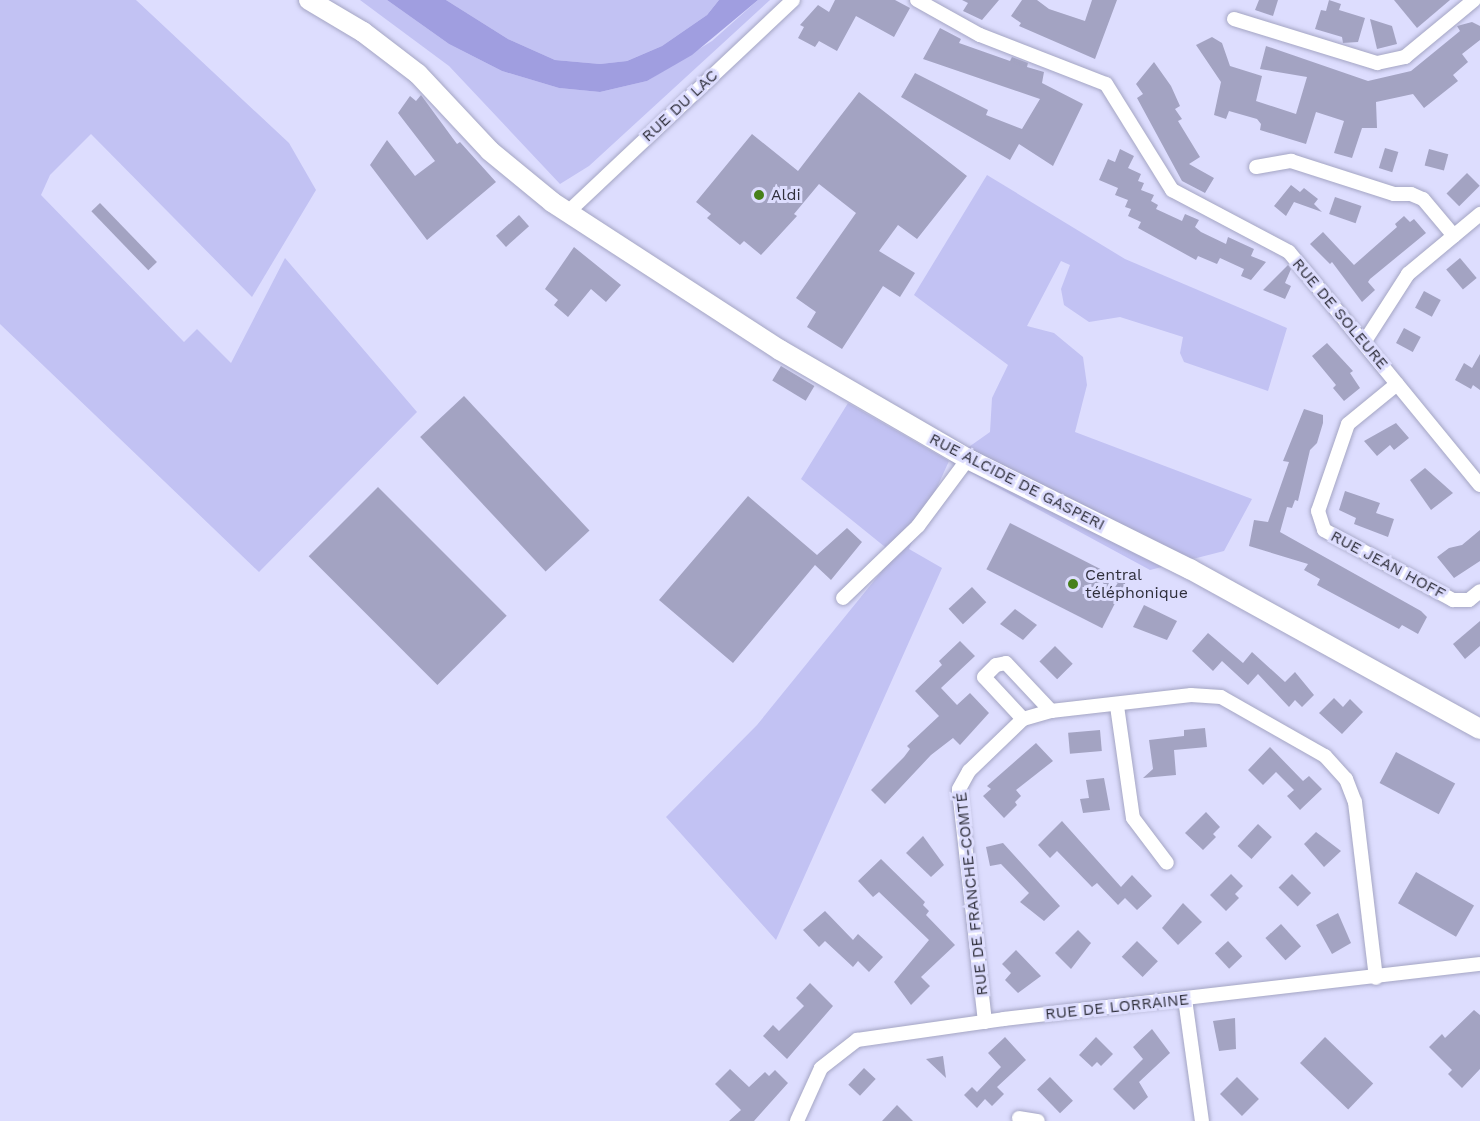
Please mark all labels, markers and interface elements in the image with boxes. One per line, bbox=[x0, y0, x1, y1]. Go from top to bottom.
street label: RUE DU LAC bbox=[638, 66, 722, 146]
place label: Aldi bbox=[771, 185, 801, 205]
marker: Aldi bbox=[752, 188, 766, 202]
street label: RUE DE SOLEURE bbox=[1288, 255, 1392, 373]
street label: RUE ALCIDE DE GASPERI bbox=[926, 429, 1108, 535]
street label: RUE JEAN HOFF bbox=[1327, 527, 1449, 603]
place label: Central téléphonique bbox=[1085, 565, 1188, 603]
marker: Central téléphonique bbox=[1066, 577, 1080, 591]
street label: RUE DE FRANCHE-COMTÉ bbox=[952, 791, 992, 997]
street label: RUE DE LORRAINE bbox=[1044, 990, 1190, 1024]

